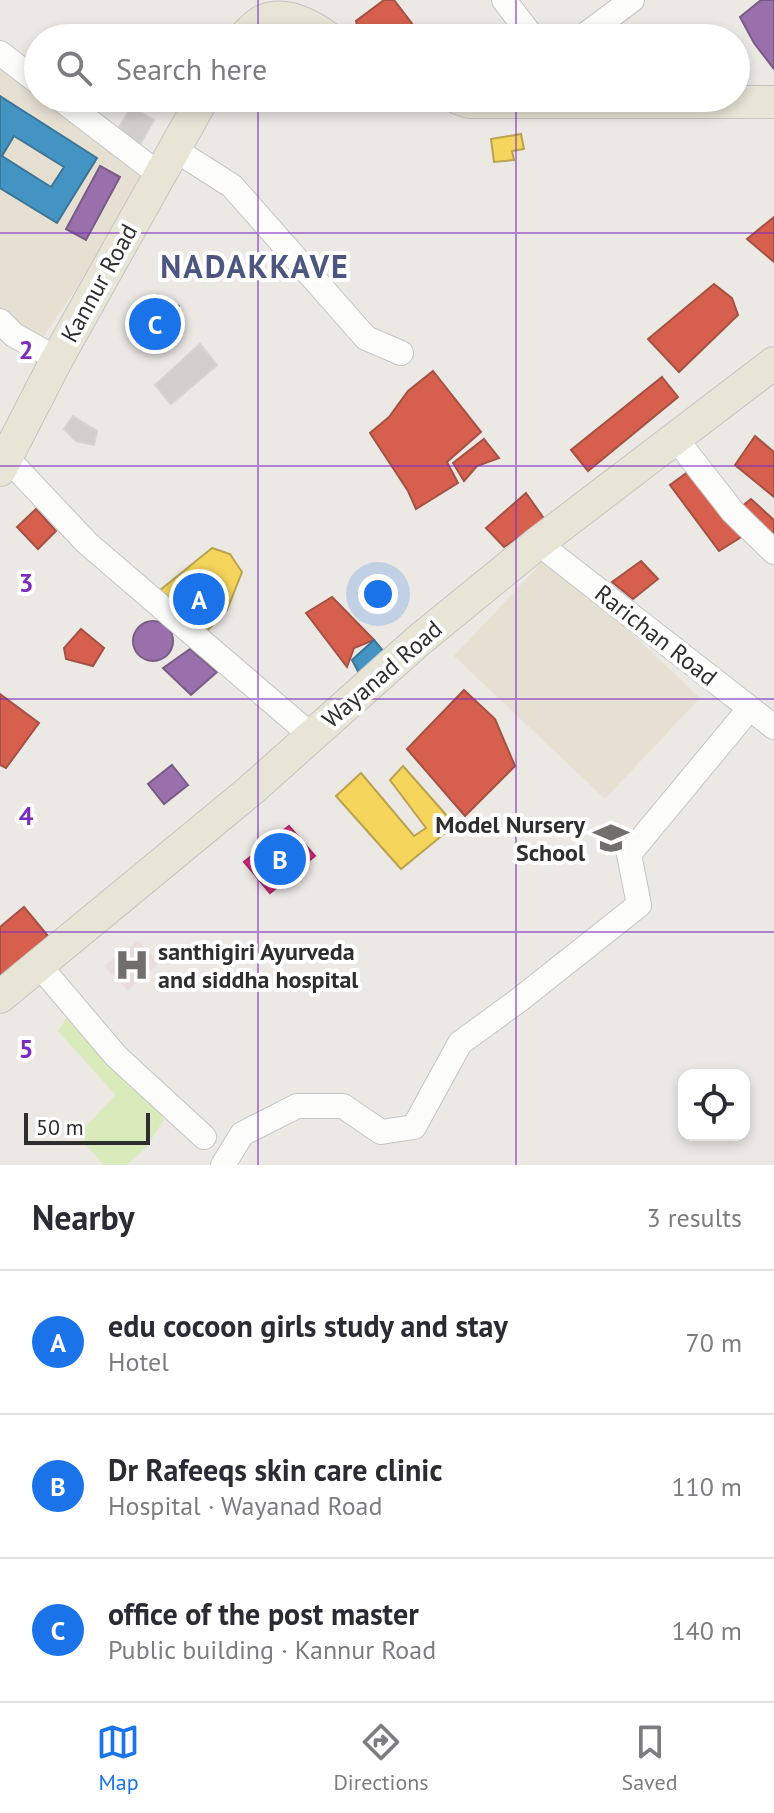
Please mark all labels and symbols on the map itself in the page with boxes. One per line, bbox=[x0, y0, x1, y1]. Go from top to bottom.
street label: Kannur Road bbox=[54, 218, 144, 348]
district label: NADAKKAVE bbox=[160, 245, 350, 287]
pin: C bbox=[129, 294, 181, 354]
text: 2 bbox=[19, 333, 33, 366]
text: 3 bbox=[19, 566, 33, 599]
pin: A bbox=[173, 569, 225, 629]
your location bbox=[358, 574, 398, 614]
street label: Rarichan Road bbox=[589, 578, 723, 692]
street label: Wayanad Road bbox=[316, 613, 448, 735]
text: 4 bbox=[19, 799, 34, 832]
place label: Model Nursery School bbox=[435, 809, 586, 868]
school or university icon: Model Nursery School bbox=[592, 819, 630, 857]
pin: B bbox=[254, 829, 306, 889]
place label: santhigiri Ayurveda and siddha hospital bbox=[158, 936, 359, 995]
hospital icon: santhigiri Ayurveda and siddha hospital bbox=[113, 946, 151, 984]
text: 5 bbox=[19, 1032, 33, 1065]
scale bar bbox=[24, 1109, 150, 1145]

